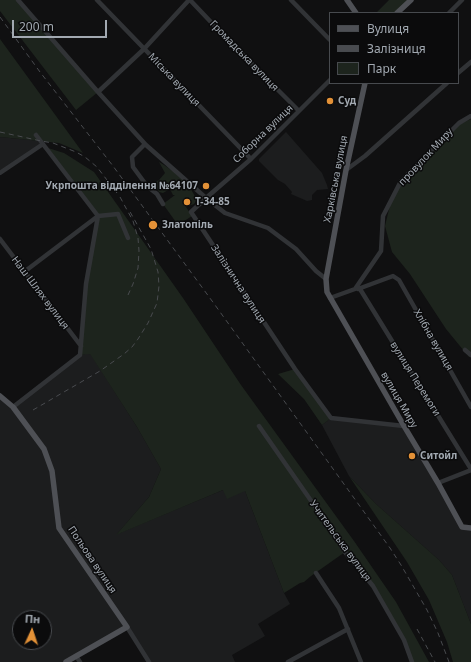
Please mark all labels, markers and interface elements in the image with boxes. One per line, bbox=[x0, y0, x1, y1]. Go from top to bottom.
scale bar bbox=[14, 12, 109, 38]
legend bbox=[329, 12, 459, 84]
text: 200 m bbox=[19, 18, 54, 35]
street label: Громадська вулиця bbox=[207, 18, 281, 94]
text: Вулиця bbox=[367, 20, 409, 37]
text: Залізниця bbox=[367, 40, 426, 57]
street label: Міська вулиця bbox=[146, 51, 202, 109]
text: Парк bbox=[367, 60, 396, 77]
place label: Суд bbox=[338, 95, 356, 107]
marker: Суд bbox=[325, 96, 335, 106]
street label: Соборна вулиця bbox=[231, 102, 295, 166]
street label: провулок Миру bbox=[396, 126, 456, 188]
street label: Харківська вулиця bbox=[322, 134, 350, 224]
place label: Укрпошта відділення №64107 bbox=[46, 180, 198, 192]
marker: Укрпошта відділення №64107 bbox=[201, 181, 211, 191]
place label: Т-34-85 bbox=[195, 196, 230, 208]
marker: Т-34-85 bbox=[182, 197, 192, 207]
marker: Златопіль bbox=[147, 219, 159, 231]
place label: Златопіль bbox=[162, 219, 213, 231]
street label: Залізнична вулиця bbox=[208, 242, 268, 326]
street label: Наш Шлях вулиця bbox=[9, 254, 71, 332]
street label: Хлібна вулиця bbox=[411, 307, 455, 373]
street label: вулиця Перемоги bbox=[387, 340, 443, 418]
street label: вулиця Миру bbox=[378, 370, 420, 430]
place label: Ситойл bbox=[420, 450, 457, 462]
marker: Ситойл bbox=[407, 451, 417, 461]
street label: Учительська вулиця bbox=[307, 498, 373, 584]
street label: Польова вулиця bbox=[65, 524, 119, 596]
north arrow bbox=[12, 610, 52, 650]
text: Пн bbox=[24, 611, 41, 626]

